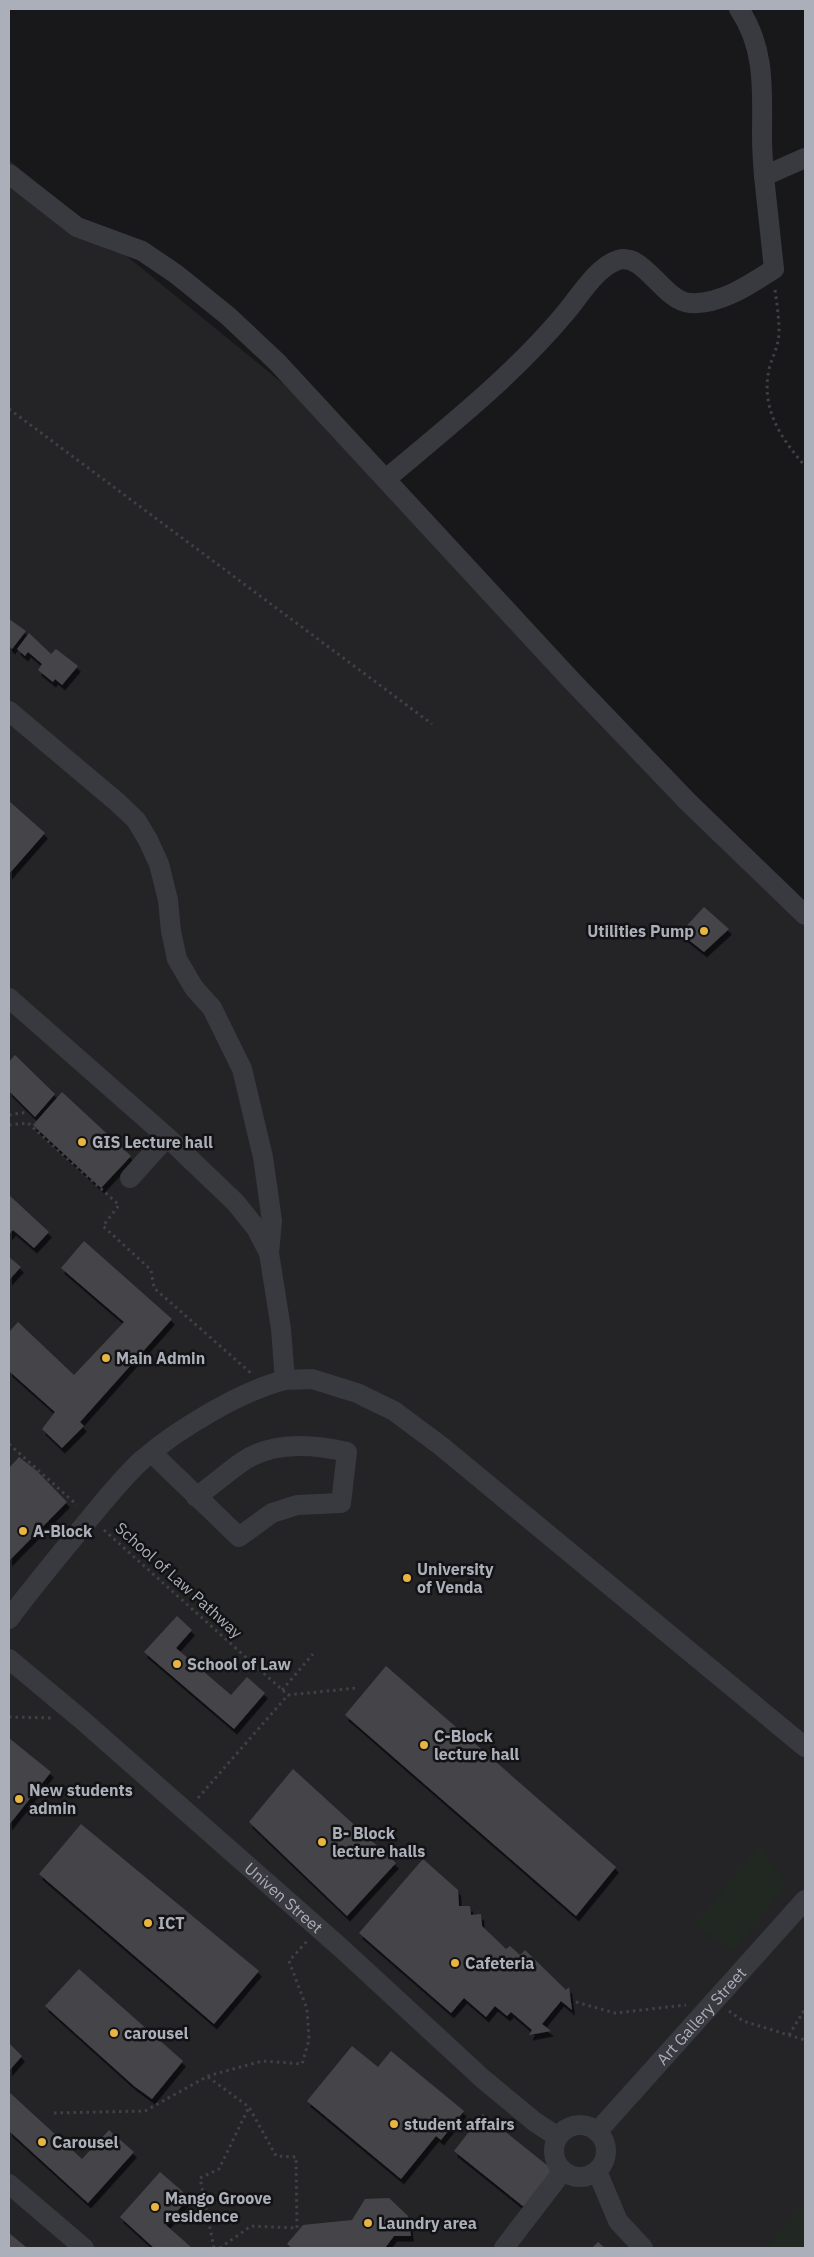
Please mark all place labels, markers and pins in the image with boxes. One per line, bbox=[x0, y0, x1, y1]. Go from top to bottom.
place label: Utilities Pump bbox=[587, 921, 694, 941]
marker: Utilities Pump bbox=[698, 925, 710, 937]
place label: GIS Lecture hall bbox=[92, 1132, 213, 1152]
marker: GIS Lecture hall bbox=[76, 1136, 88, 1148]
place label: Main Admin bbox=[116, 1348, 205, 1368]
marker: Main Admin bbox=[100, 1352, 112, 1364]
place label: A-Block bbox=[33, 1521, 93, 1541]
marker: A-Block bbox=[17, 1525, 29, 1537]
place label: University of Venda bbox=[417, 1559, 494, 1597]
marker: University of Venda bbox=[401, 1572, 413, 1584]
place label: School of Law bbox=[187, 1654, 291, 1674]
marker: School of Law bbox=[171, 1658, 183, 1670]
place label: C-Block lecture hall bbox=[434, 1726, 519, 1764]
marker: C-Block lecture hall bbox=[418, 1739, 430, 1751]
place label: New students admin bbox=[29, 1780, 133, 1818]
marker: New students admin bbox=[13, 1793, 25, 1805]
place label: B- Block lecture halls bbox=[332, 1823, 425, 1861]
marker: B- Block lecture halls bbox=[316, 1836, 328, 1848]
place label: ICT bbox=[158, 1913, 185, 1933]
marker: ICT bbox=[142, 1917, 154, 1929]
place label: Cafeteria bbox=[465, 1953, 534, 1973]
marker: Cafeteria bbox=[449, 1957, 461, 1969]
place label: carousel bbox=[124, 2023, 188, 2043]
marker: carousel bbox=[108, 2027, 120, 2039]
place label: student affairs bbox=[404, 2114, 515, 2134]
marker: student affairs bbox=[388, 2118, 400, 2130]
place label: Carousel bbox=[52, 2132, 119, 2152]
marker: Carousel bbox=[36, 2136, 48, 2148]
place label: Mango Groove residence bbox=[165, 2188, 272, 2226]
marker: Mango Groove residence bbox=[149, 2201, 161, 2213]
place label: Laundry area bbox=[378, 2213, 477, 2233]
marker: Laundry area bbox=[362, 2217, 374, 2229]

